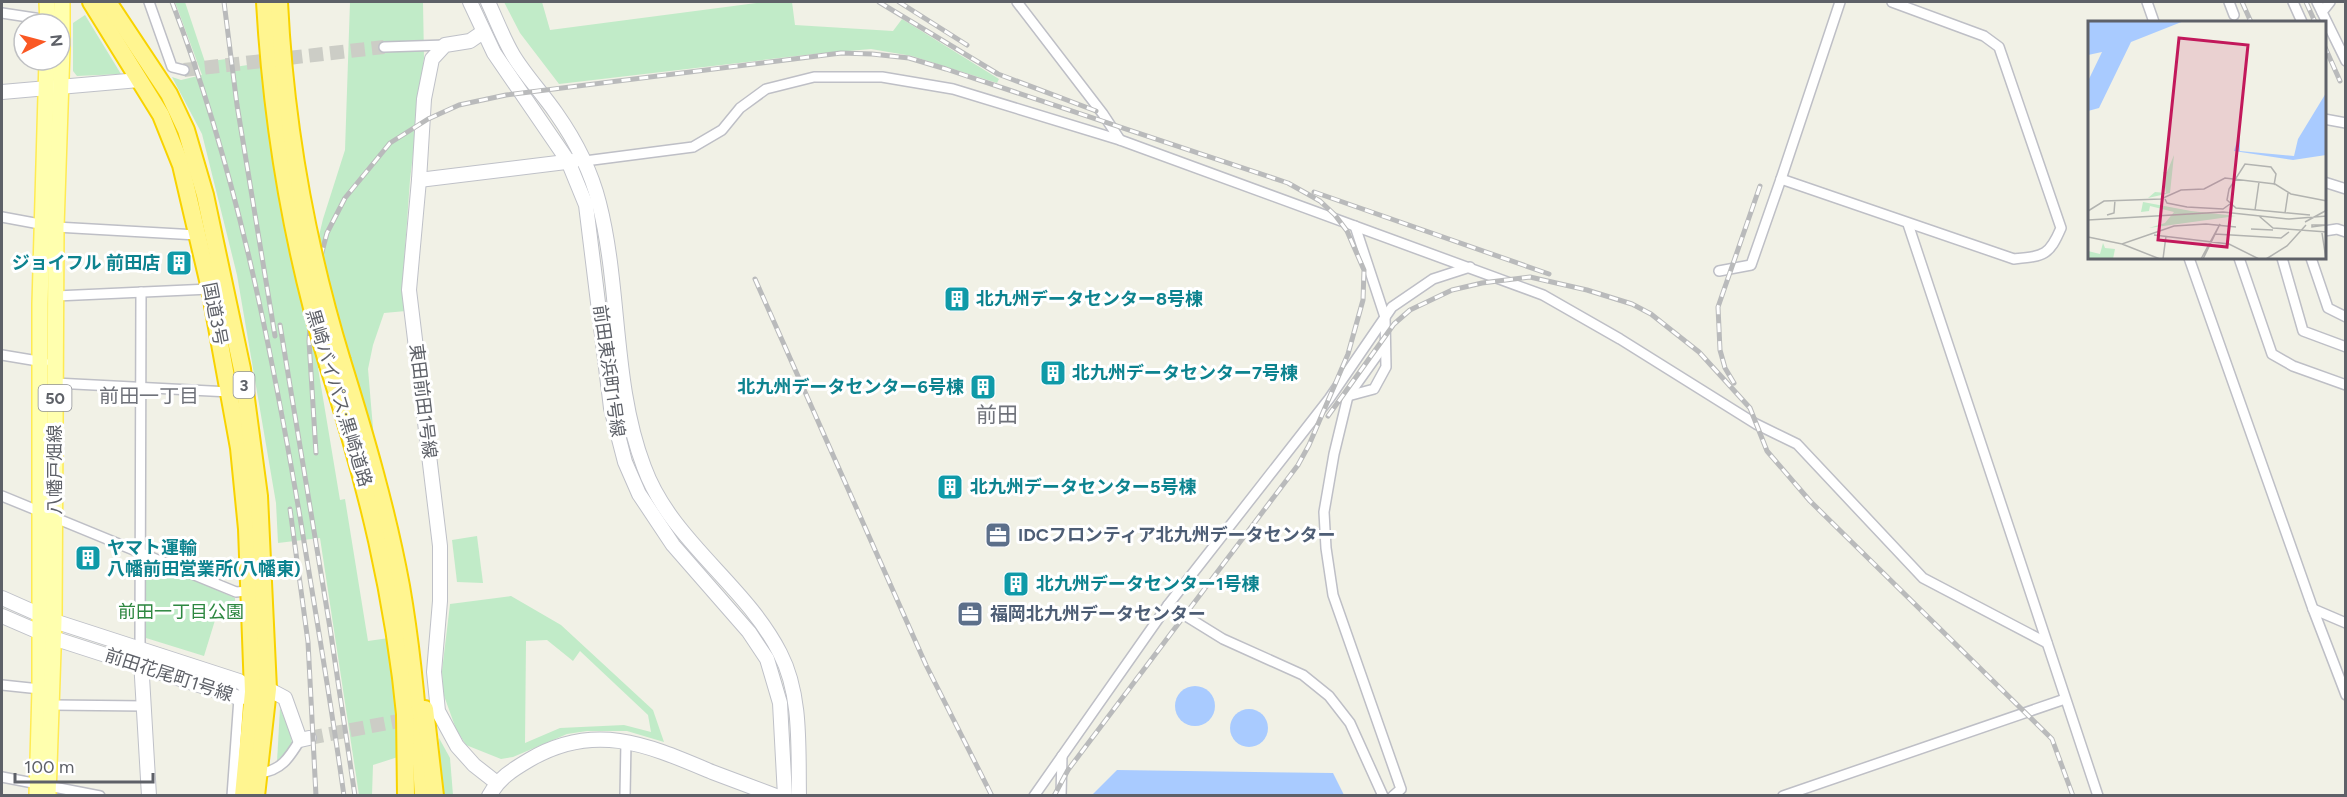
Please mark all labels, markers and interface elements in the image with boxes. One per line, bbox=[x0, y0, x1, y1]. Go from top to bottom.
north arrow bbox=[12, 12, 72, 72]
inset map bbox=[2088, 21, 2326, 260]
text: N bbox=[46, 33, 67, 48]
building icon: ジョイフル 前田店 bbox=[164, 248, 194, 278]
place label: ジョイフル 前田店 bbox=[12, 252, 160, 274]
street label: 国道3号 bbox=[198, 281, 232, 347]
building icon: 北九州データセンター8号棟 bbox=[942, 284, 972, 314]
place label: 北九州データセンター8号棟 bbox=[976, 288, 1203, 310]
street label: 前田東浜町1号線 bbox=[589, 303, 629, 439]
street label: 黒崎バイパス;黒崎道路 bbox=[302, 307, 376, 489]
street label: 東田前田1号線 bbox=[405, 342, 441, 460]
building icon: 北九州データセンター7号棟 bbox=[1038, 358, 1068, 388]
place label: 北九州データセンター7号棟 bbox=[1072, 362, 1298, 384]
road number: 3 bbox=[234, 372, 254, 398]
building icon: 北九州データセンター6号棟 bbox=[968, 372, 998, 402]
place label: 北九州データセンター6号棟 bbox=[738, 376, 964, 398]
district label: 前田一丁目 bbox=[99, 384, 199, 408]
road number: 50 bbox=[38, 385, 72, 411]
district label: 前田 bbox=[976, 402, 1018, 427]
street label: 八幡戸畑線 bbox=[44, 425, 66, 515]
building icon: 北九州データセンター5号棟 bbox=[935, 472, 965, 502]
place label: 北九州データセンター5号棟 bbox=[970, 476, 1196, 498]
office icon: IDCフロンティア北九州データセンター bbox=[983, 520, 1013, 550]
place label: IDCフロンティア北九州データセンター bbox=[1018, 524, 1336, 546]
place label: ヤマト運輸 八幡前田営業所(八幡東) bbox=[107, 537, 301, 580]
building icon: ヤマト運輸 八幡前田営業所(八幡東) bbox=[73, 543, 103, 573]
building icon: 北九州データセンター1号棟 bbox=[1001, 569, 1031, 599]
place label: 北九州データセンター1号棟 bbox=[1036, 573, 1260, 595]
office icon: 福岡北九州データセンター bbox=[955, 599, 985, 629]
park label: 前田一丁目公園 bbox=[118, 601, 244, 623]
place label: 福岡北九州データセンター bbox=[990, 603, 1206, 625]
street label: 前田花尾町1号線 bbox=[102, 644, 236, 706]
scale bar bbox=[15, 746, 153, 784]
text: 100 m bbox=[24, 756, 74, 778]

